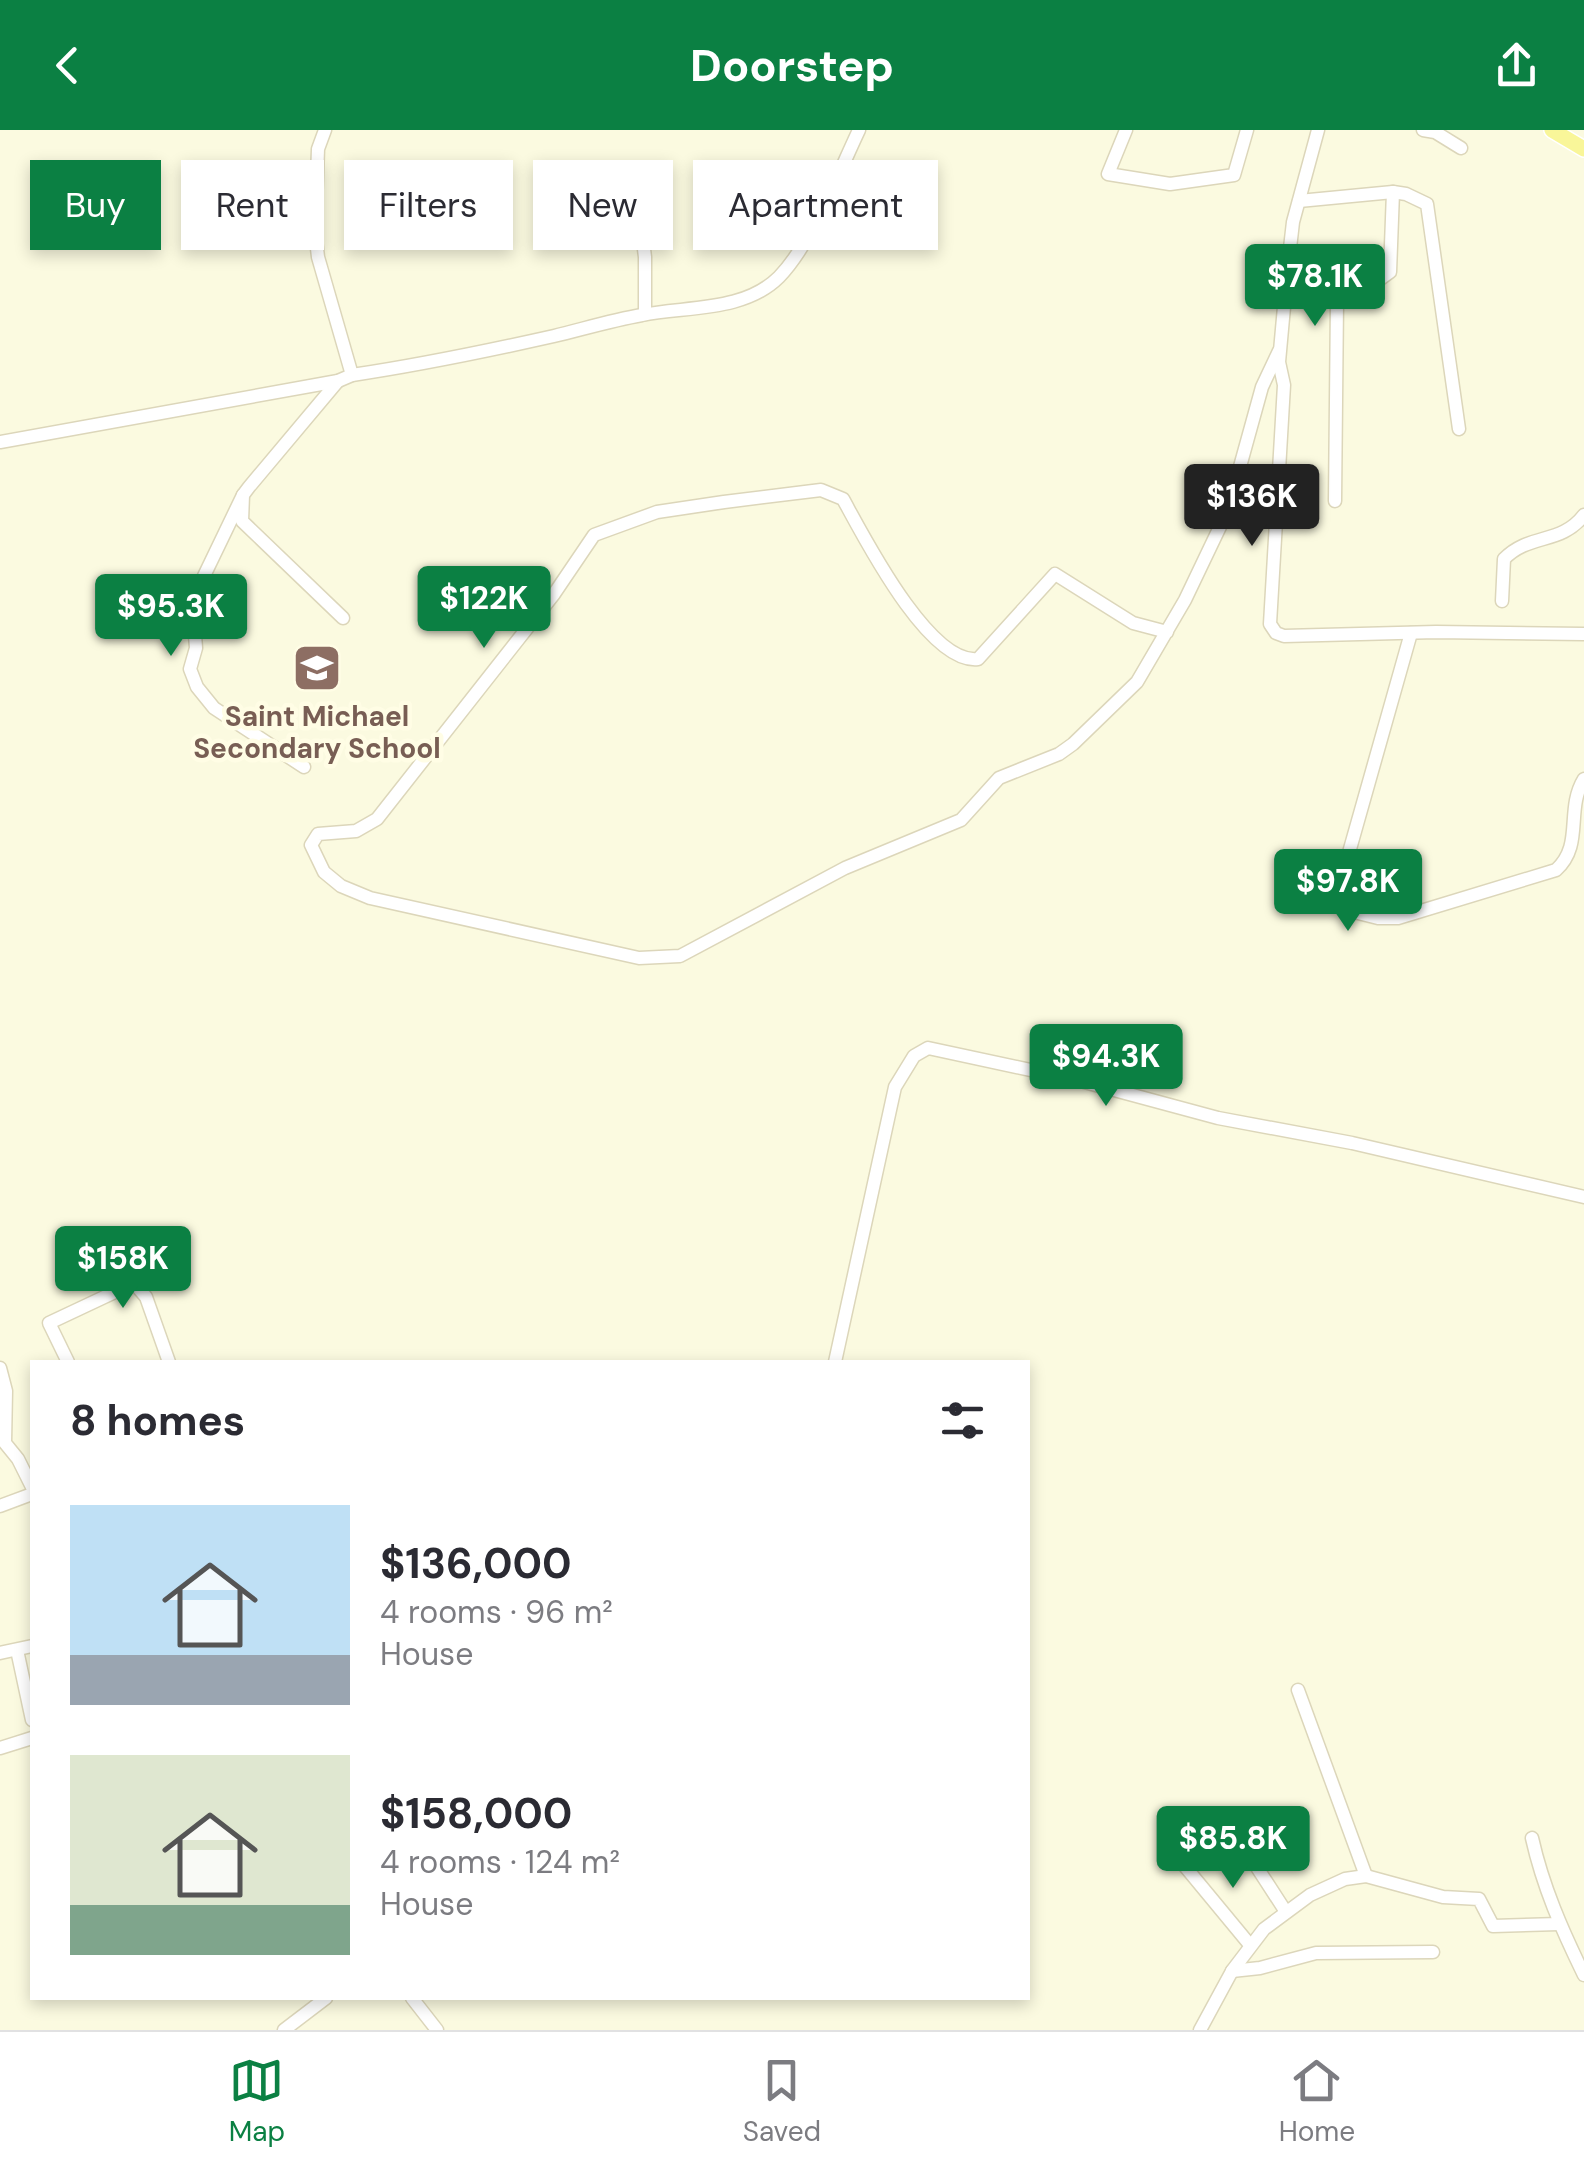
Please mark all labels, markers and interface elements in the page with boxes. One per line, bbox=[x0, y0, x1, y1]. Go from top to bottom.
text: Doorstep bbox=[690, 36, 894, 95]
icon: back bbox=[40, 38, 95, 93]
icon: share bbox=[1489, 38, 1544, 93]
chip: Buy bbox=[30, 160, 161, 250]
chip: Rent bbox=[181, 160, 324, 250]
chip: Filters bbox=[344, 160, 513, 250]
chip: New bbox=[533, 160, 673, 250]
chip: Apartment bbox=[693, 160, 938, 250]
pin: $78.1K bbox=[1234, 244, 1396, 329]
text: $78.1K bbox=[1267, 255, 1363, 297]
pin: $136K bbox=[1182, 464, 1322, 549]
text: $136K bbox=[1206, 475, 1298, 517]
pin: $122K bbox=[414, 566, 554, 651]
pin: $95.3K bbox=[90, 574, 252, 659]
text: $122K bbox=[440, 577, 528, 619]
text: $95.3K bbox=[117, 585, 225, 627]
school or university icon: Saint Michael Secondary School bbox=[291, 642, 343, 694]
place label: Saint Michael Secondary School bbox=[193, 698, 441, 767]
pin: $97.8K bbox=[1267, 849, 1429, 934]
text: $97.8K bbox=[1296, 860, 1400, 902]
pin: $94.3K bbox=[1025, 1024, 1187, 1109]
text: $94.3K bbox=[1052, 1035, 1160, 1077]
pin: $158K bbox=[53, 1226, 193, 1311]
text: $158K bbox=[77, 1237, 169, 1279]
text: 8 homes bbox=[70, 1393, 245, 1448]
icon: filters bbox=[935, 1393, 990, 1448]
text: $136,000 bbox=[380, 1536, 572, 1591]
icon: home bbox=[150, 1545, 270, 1665]
text: 4 rooms · 96 m² bbox=[380, 1591, 613, 1633]
text: House bbox=[380, 1633, 473, 1675]
text: $158,000 bbox=[380, 1786, 572, 1841]
icon: home bbox=[150, 1795, 270, 1915]
pin: $85.8K bbox=[1152, 1806, 1314, 1891]
text: $85.8K bbox=[1179, 1817, 1287, 1859]
text: 4 rooms · 124 m² bbox=[380, 1841, 620, 1883]
text: House bbox=[380, 1883, 473, 1925]
tab: Map bbox=[229, 2053, 285, 2150]
tab: Saved bbox=[743, 2053, 821, 2150]
tab: Home bbox=[1279, 2053, 1355, 2150]

